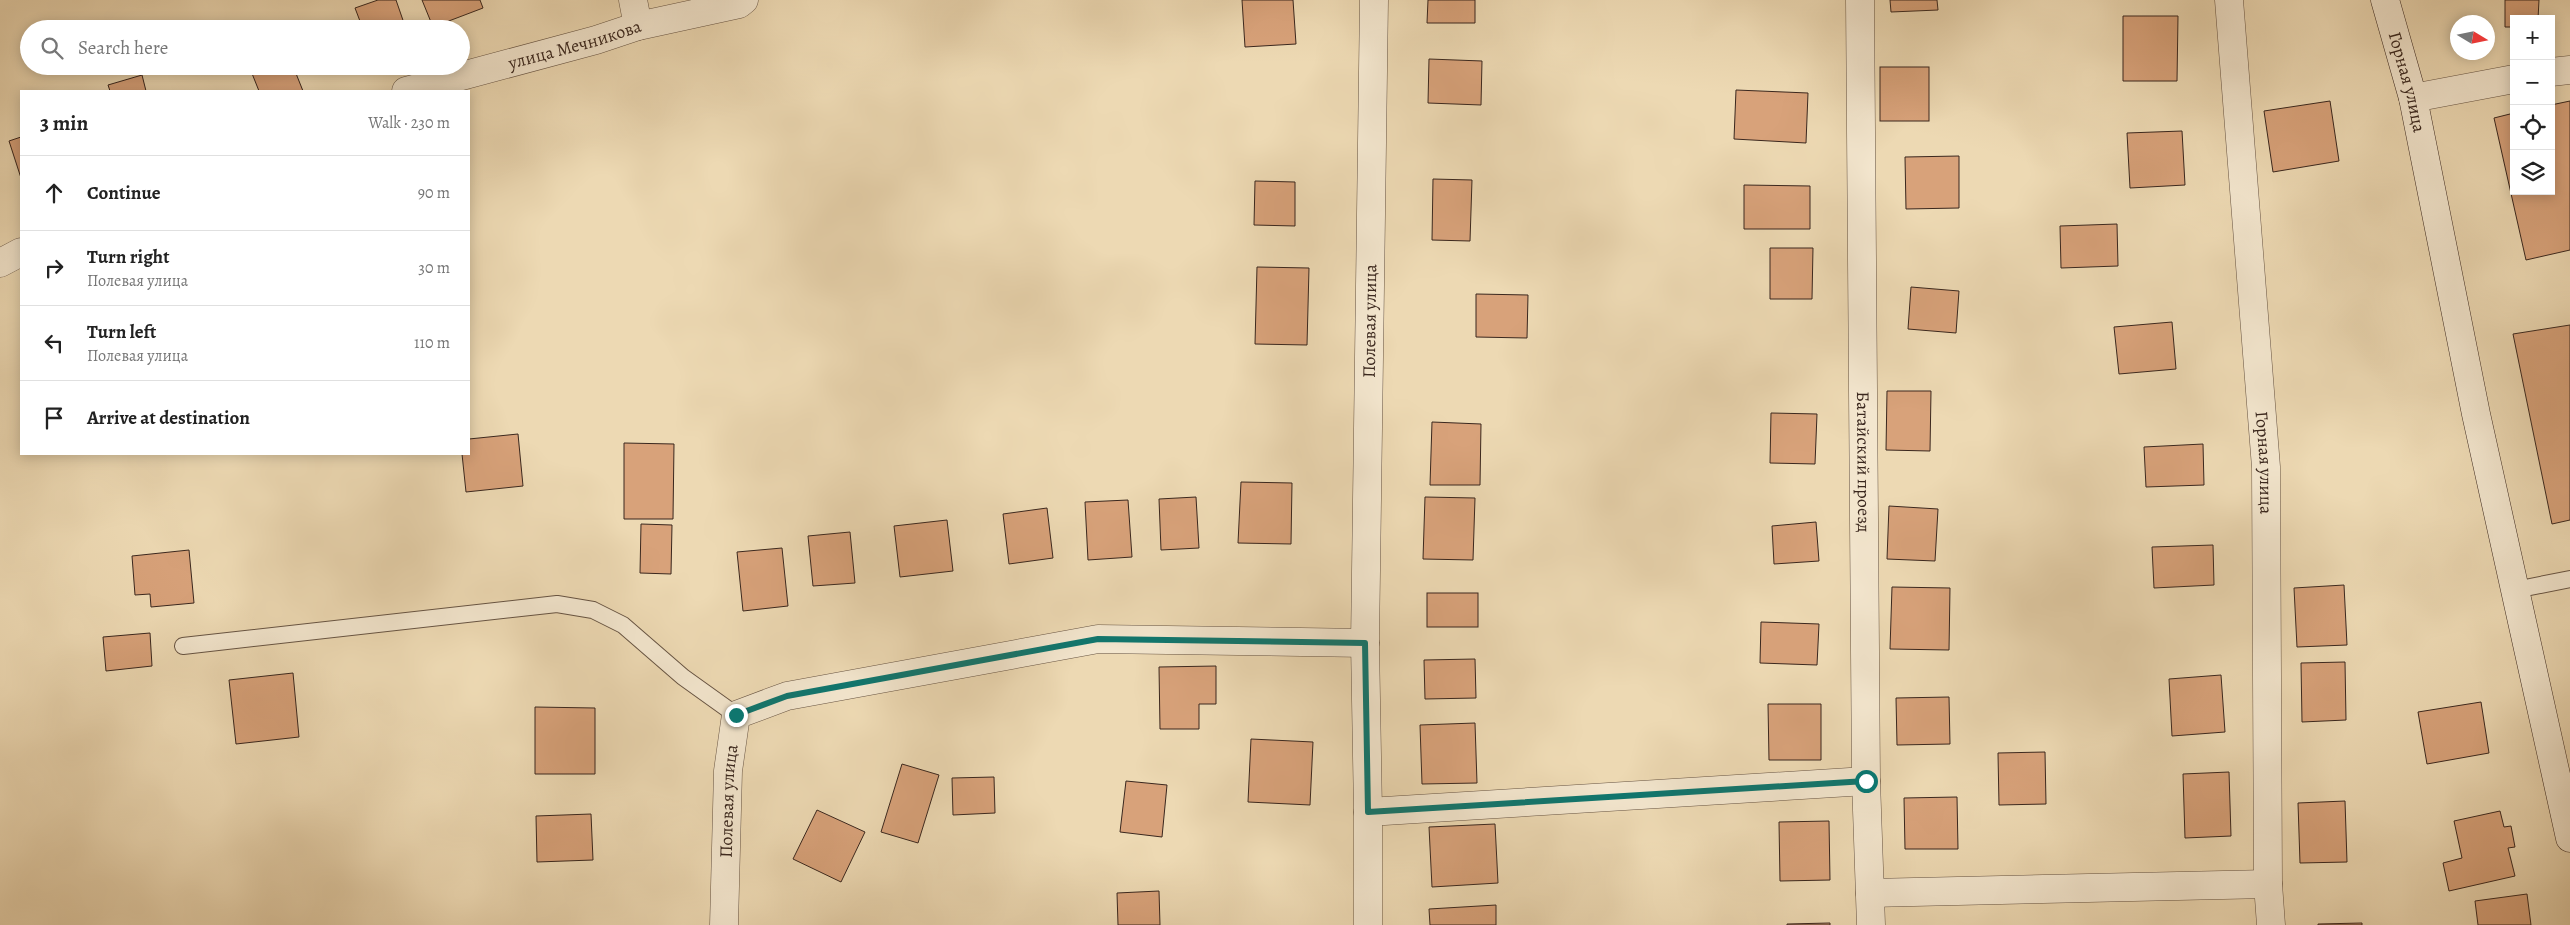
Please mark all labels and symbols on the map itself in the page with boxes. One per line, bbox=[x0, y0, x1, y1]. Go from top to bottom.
street label: улица Мечникова bbox=[505, 14, 645, 75]
north arrow bbox=[2450, 15, 2495, 60]
street label: Горная улица bbox=[2383, 29, 2432, 135]
street label: Полевая улица bbox=[1357, 263, 1382, 378]
street label: Батайский проезд bbox=[1851, 391, 1876, 533]
street label: Горная улица bbox=[2250, 410, 2278, 515]
route end bbox=[725, 704, 748, 727]
street label: Полевая улица bbox=[714, 742, 744, 858]
route start bbox=[1855, 770, 1878, 793]

